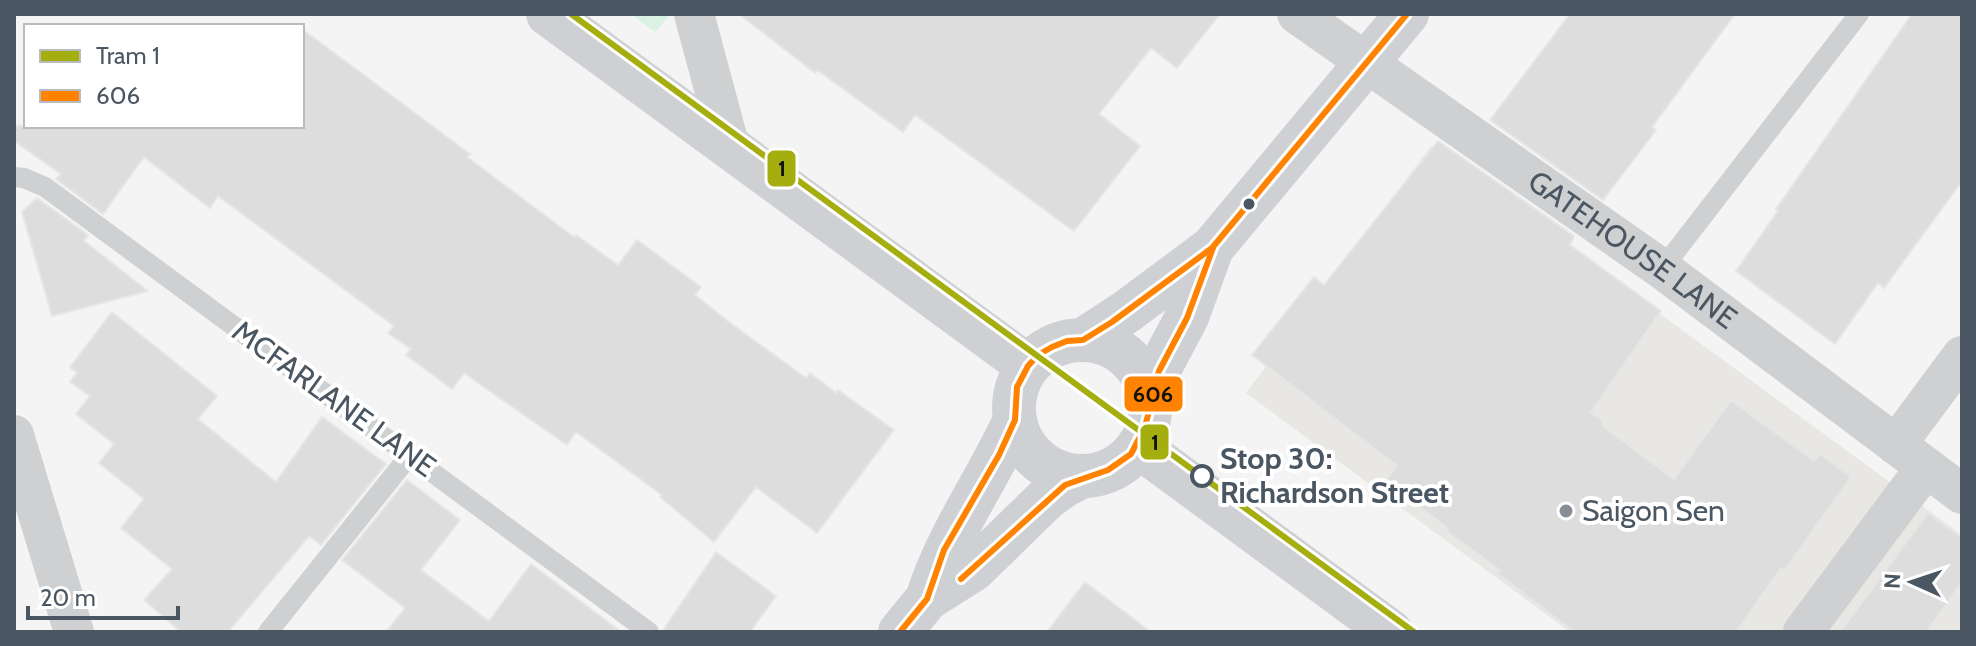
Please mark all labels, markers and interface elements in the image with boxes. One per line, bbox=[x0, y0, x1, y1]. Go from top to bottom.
legend bbox=[24, 24, 304, 128]
text: Tram 1 bbox=[96, 41, 160, 70]
text: 606 bbox=[96, 81, 140, 110]
line badge: 1 bbox=[766, 149, 797, 188]
text: 1 bbox=[778, 155, 786, 182]
street label: GATEHOUSE LANE bbox=[1521, 162, 1744, 337]
unlabelled marker bbox=[1241, 196, 1257, 212]
street label: MCFARLANE LANE bbox=[225, 312, 443, 485]
line badge: 606 bbox=[1123, 375, 1184, 413]
text: 606 bbox=[1133, 381, 1173, 408]
line badge: 1 bbox=[1139, 423, 1170, 461]
text: 1 bbox=[1151, 429, 1159, 456]
place label: Stop 30: Richardson Street bbox=[1220, 440, 1449, 511]
marker: Stop 30: Richardson Street bbox=[1191, 465, 1213, 487]
place label: Saigon Sen bbox=[1582, 492, 1725, 529]
marker: Saigon Sen bbox=[1557, 502, 1575, 520]
north arrow bbox=[1872, 542, 1952, 622]
scale bar bbox=[28, 570, 178, 620]
text: N bbox=[1879, 573, 1906, 589]
text: 20 m bbox=[40, 583, 96, 612]

